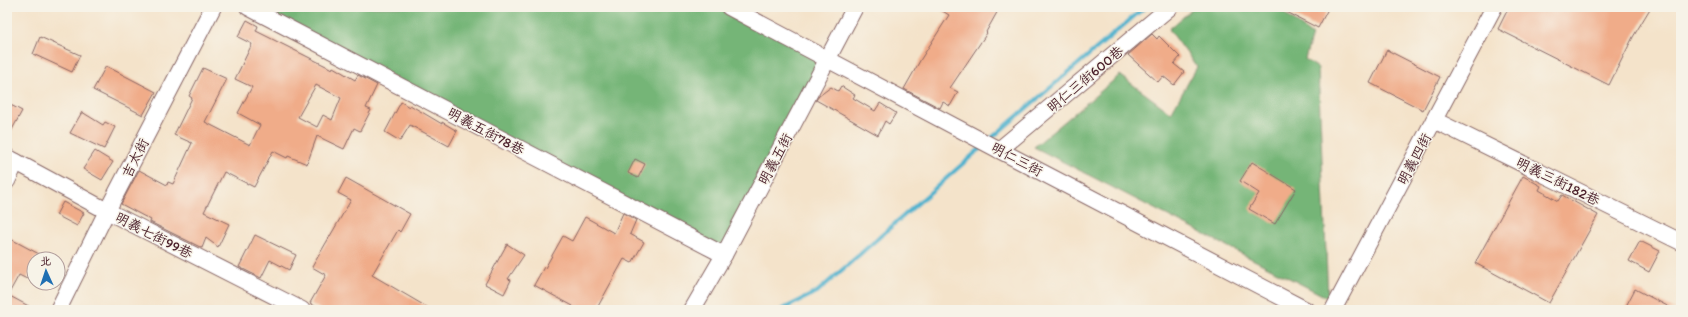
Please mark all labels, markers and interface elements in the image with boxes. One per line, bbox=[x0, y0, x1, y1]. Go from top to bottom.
street label: 明仁三街600巷 bbox=[1044, 42, 1128, 116]
street label: 明義五街78巷 bbox=[444, 104, 528, 159]
street label: 明義五街 bbox=[755, 131, 796, 188]
street label: 明義四街 bbox=[1394, 131, 1435, 188]
street label: 吉太街 bbox=[118, 136, 153, 181]
street label: 明仁三街 bbox=[988, 139, 1045, 180]
street label: 明義三街182巷 bbox=[1513, 154, 1604, 210]
street label: 明義七街99巷 bbox=[112, 209, 196, 263]
north arrow bbox=[26, 251, 66, 291]
text: 北 bbox=[40, 255, 51, 268]

